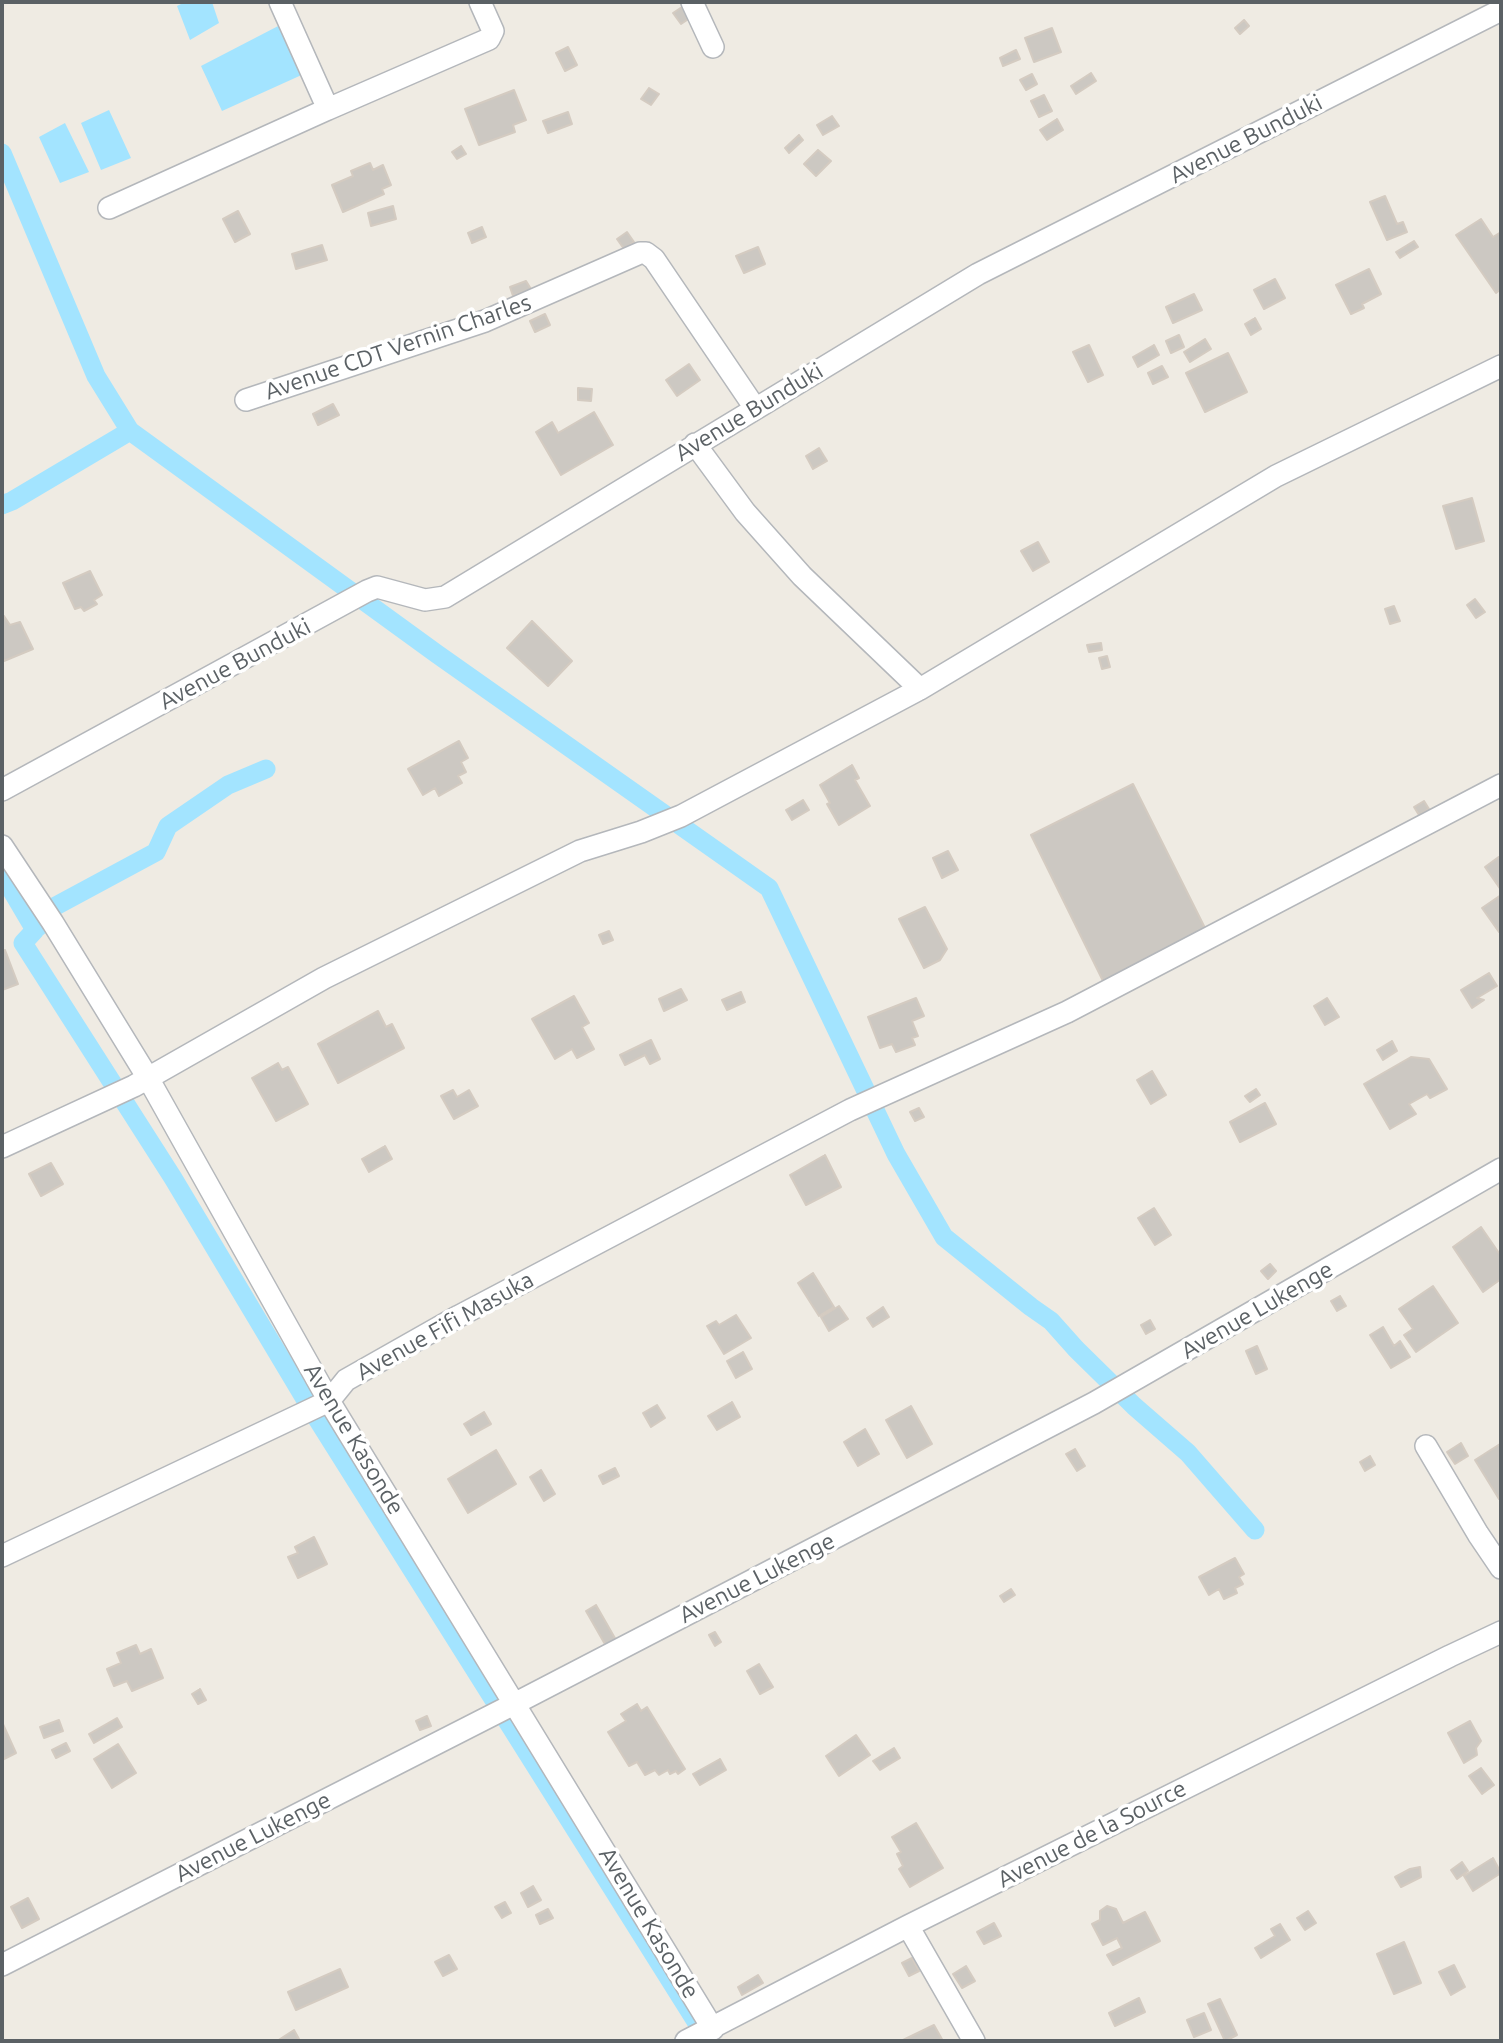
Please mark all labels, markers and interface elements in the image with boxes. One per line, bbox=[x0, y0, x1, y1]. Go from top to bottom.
street label: Avenue Bunduki bbox=[1165, 89, 1327, 189]
street label: Avenue CDT Vernin Charles bbox=[261, 288, 535, 406]
street label: Avenue Bunduki bbox=[670, 357, 828, 467]
street label: Avenue Bunduki bbox=[155, 613, 315, 715]
street label: Avenue Lukenge bbox=[1176, 1255, 1338, 1365]
street label: Avenue Fifi Masuka bbox=[352, 1266, 538, 1386]
street label: Avenue Kasonde bbox=[298, 1358, 410, 1520]
street label: Avenue Lukenge bbox=[675, 1527, 839, 1629]
street label: Avenue de la Source bbox=[993, 1774, 1191, 1894]
street label: Avenue Lukenge bbox=[171, 1786, 335, 1888]
street label: Avenue Kasonde bbox=[593, 1842, 705, 2004]

